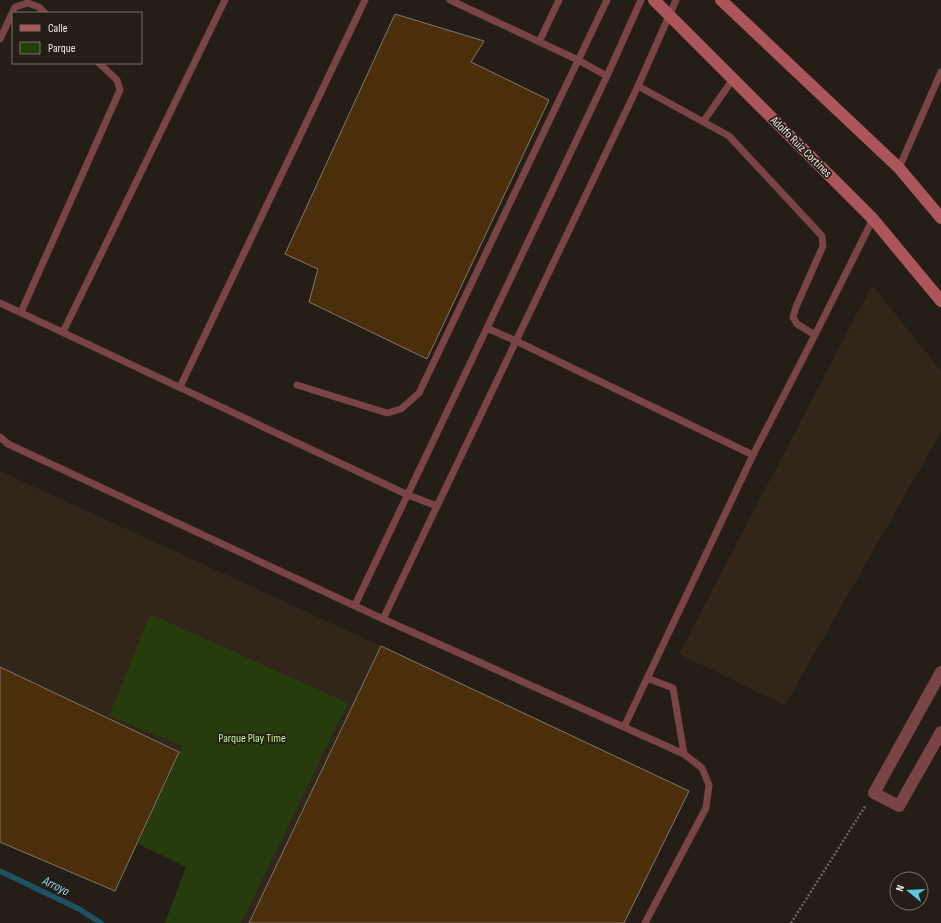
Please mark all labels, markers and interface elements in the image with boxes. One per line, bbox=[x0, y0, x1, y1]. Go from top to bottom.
legend bbox=[12, 12, 142, 64]
text: Calle bbox=[48, 21, 68, 36]
text: Parque bbox=[48, 41, 76, 56]
street label: Adolfo Ruiz Cortines bbox=[766, 112, 835, 181]
park label: Parque Play Time bbox=[218, 731, 286, 746]
north arrow bbox=[889, 871, 929, 911]
water label: Arroyo bbox=[39, 872, 73, 900]
text: N bbox=[893, 883, 907, 893]

